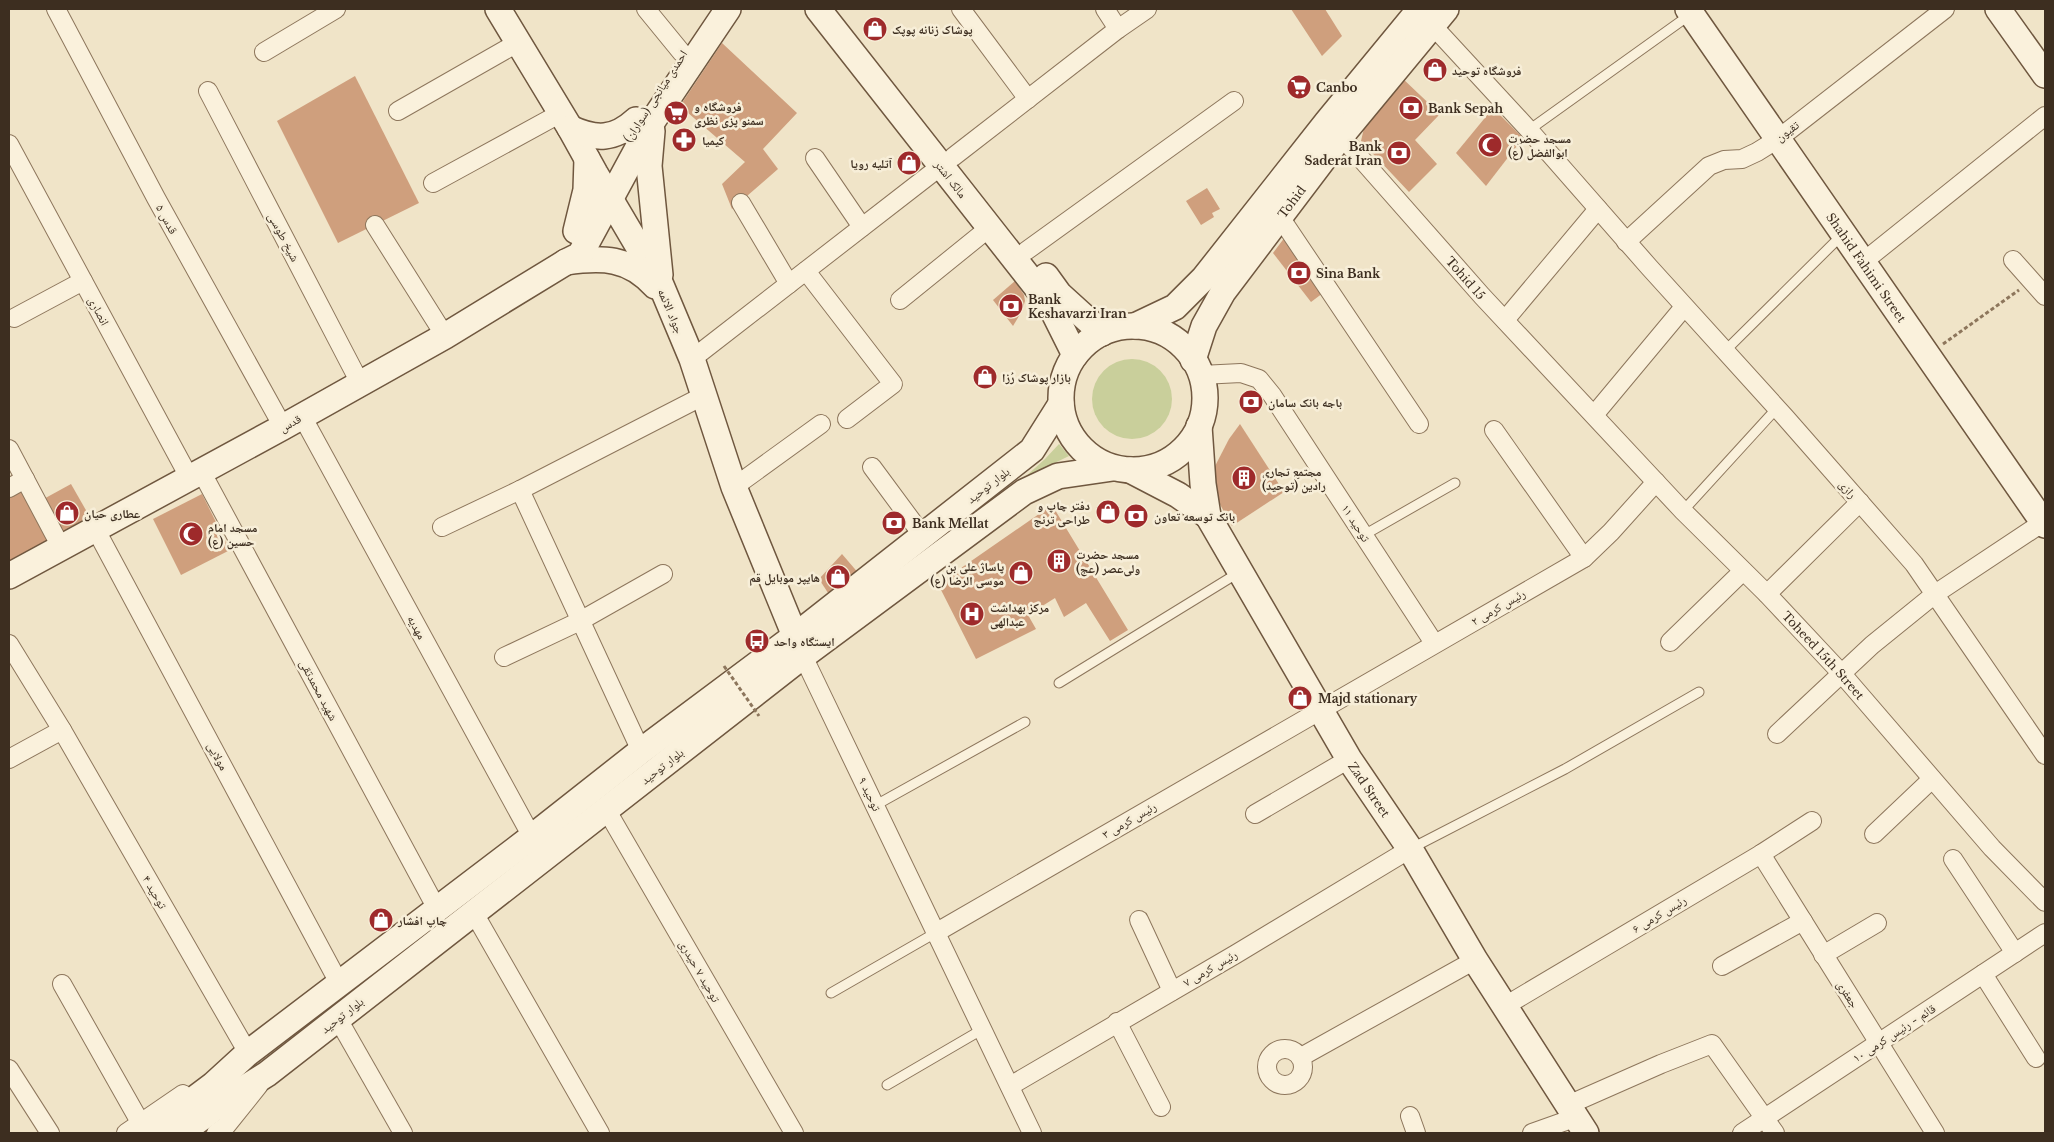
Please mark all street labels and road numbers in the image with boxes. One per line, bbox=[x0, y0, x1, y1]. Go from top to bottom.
street label: احمدی میانجی (سواران) bbox=[620, 47, 691, 145]
street label: تقیون bbox=[1772, 117, 1802, 145]
street label: مالک اشتر bbox=[931, 156, 970, 201]
street label: Tohid bbox=[1274, 182, 1308, 221]
street label: قدس ۵ bbox=[153, 201, 181, 237]
street label: شیخ طوسی bbox=[265, 210, 303, 264]
street label: Shahid Fahimi Street bbox=[1824, 210, 1910, 325]
street label: Tohid 15 bbox=[1443, 253, 1489, 302]
street label: جواد الائمه bbox=[655, 286, 687, 336]
street label: انصاری bbox=[85, 294, 113, 328]
street label: قدس bbox=[276, 411, 304, 435]
street label: بلوار توحید bbox=[964, 464, 1013, 507]
street label: رازی bbox=[1836, 477, 1860, 502]
street label: توحید ۱۱ bbox=[1338, 501, 1374, 545]
street label: رئیس کرمی ۲ bbox=[1468, 585, 1528, 629]
street label: Toheed 15th Street bbox=[1779, 608, 1868, 703]
street label: مهدیه bbox=[404, 612, 430, 642]
street label: شهید محمدتقی bbox=[296, 657, 341, 723]
street label: مولایی bbox=[204, 739, 232, 773]
street label: بلوار توحید bbox=[638, 745, 687, 788]
street label: Zad Street bbox=[1345, 759, 1394, 820]
street label: توحید ۹ bbox=[855, 774, 885, 814]
street label: رئیس کرمی ۳ bbox=[1099, 798, 1159, 842]
street label: توحید ۴ bbox=[139, 873, 171, 912]
street label: رئیس کرمی ۶ bbox=[1629, 892, 1689, 936]
street label: توحید ۷ حیدری bbox=[676, 937, 724, 1005]
street label: رئیس کرمی ۷ bbox=[1180, 946, 1240, 990]
street label: جعفری bbox=[1834, 978, 1862, 1011]
street label: بلوار توحید bbox=[318, 994, 367, 1037]
street label: قائم - رئیس کرمی ۱۰ bbox=[1850, 1001, 1939, 1066]

